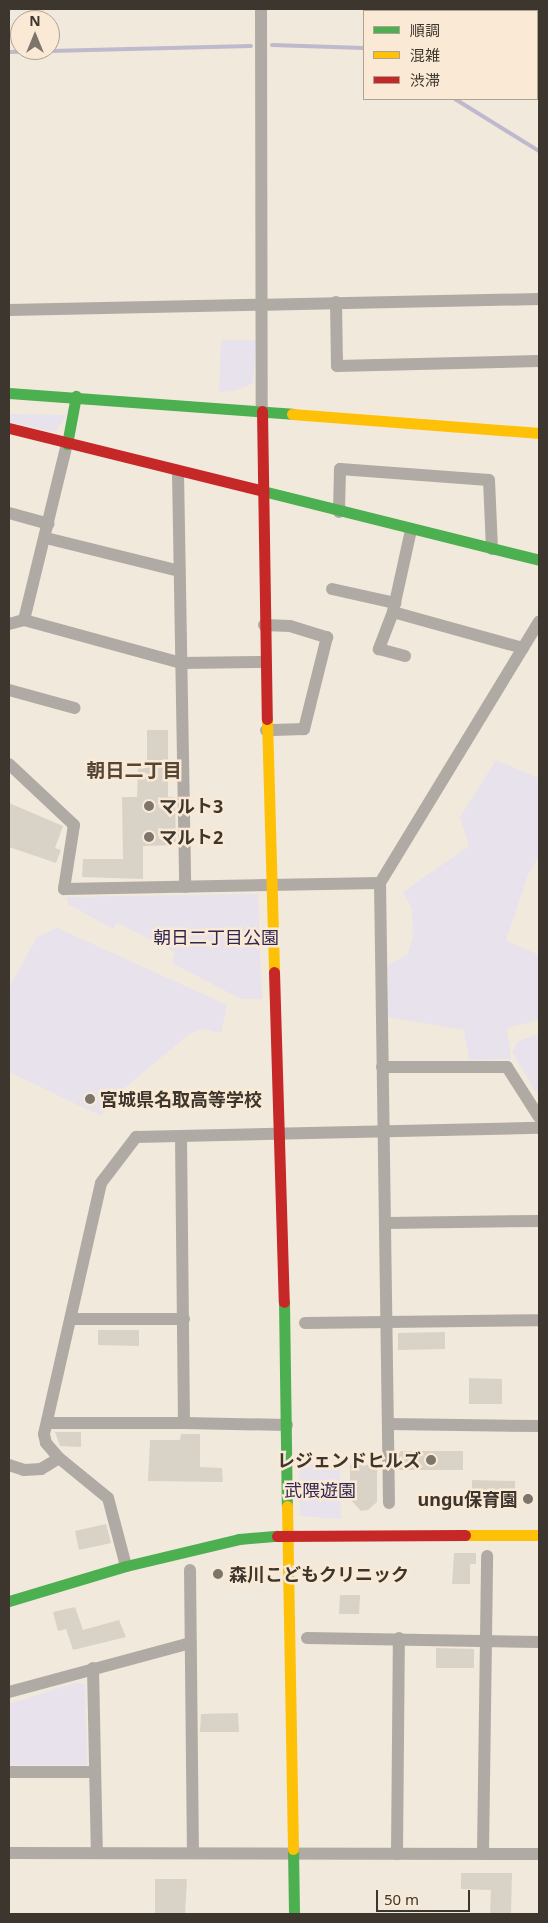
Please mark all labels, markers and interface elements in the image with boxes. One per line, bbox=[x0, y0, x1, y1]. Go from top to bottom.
north arrow bbox=[10, 10, 60, 60]
legend bbox=[363, 10, 538, 100]
text: N bbox=[29, 11, 41, 30]
text: 順調 bbox=[410, 20, 440, 40]
text: 混雑 bbox=[410, 45, 440, 65]
text: 渋滞 bbox=[410, 70, 440, 90]
district label: 朝日二丁目 bbox=[87, 760, 181, 782]
place label: マルト3 bbox=[159, 795, 223, 817]
marker: マルト3 bbox=[143, 800, 155, 812]
place label: マルト2 bbox=[159, 826, 223, 848]
marker: マルト2 bbox=[143, 831, 155, 843]
park label: 朝日二丁目公園 bbox=[153, 926, 279, 948]
place label: 宮城県名取高等学校 bbox=[100, 1088, 262, 1110]
marker: 宮城県名取高等学校 bbox=[84, 1093, 96, 1105]
place label: レジェンドヒルズ bbox=[277, 1449, 421, 1471]
marker: レジェンドヒルズ bbox=[425, 1454, 437, 1466]
park label: 武隈遊園 bbox=[284, 1479, 356, 1501]
place label: ungu保育園 bbox=[418, 1488, 518, 1510]
marker: ungu保育園 bbox=[522, 1493, 534, 1505]
place label: 森川こどもクリニック bbox=[229, 1563, 409, 1585]
marker: 森川こどもクリニック bbox=[211, 1567, 225, 1581]
scale bar bbox=[378, 1880, 472, 1912]
text: 50 m bbox=[384, 1889, 419, 1909]

